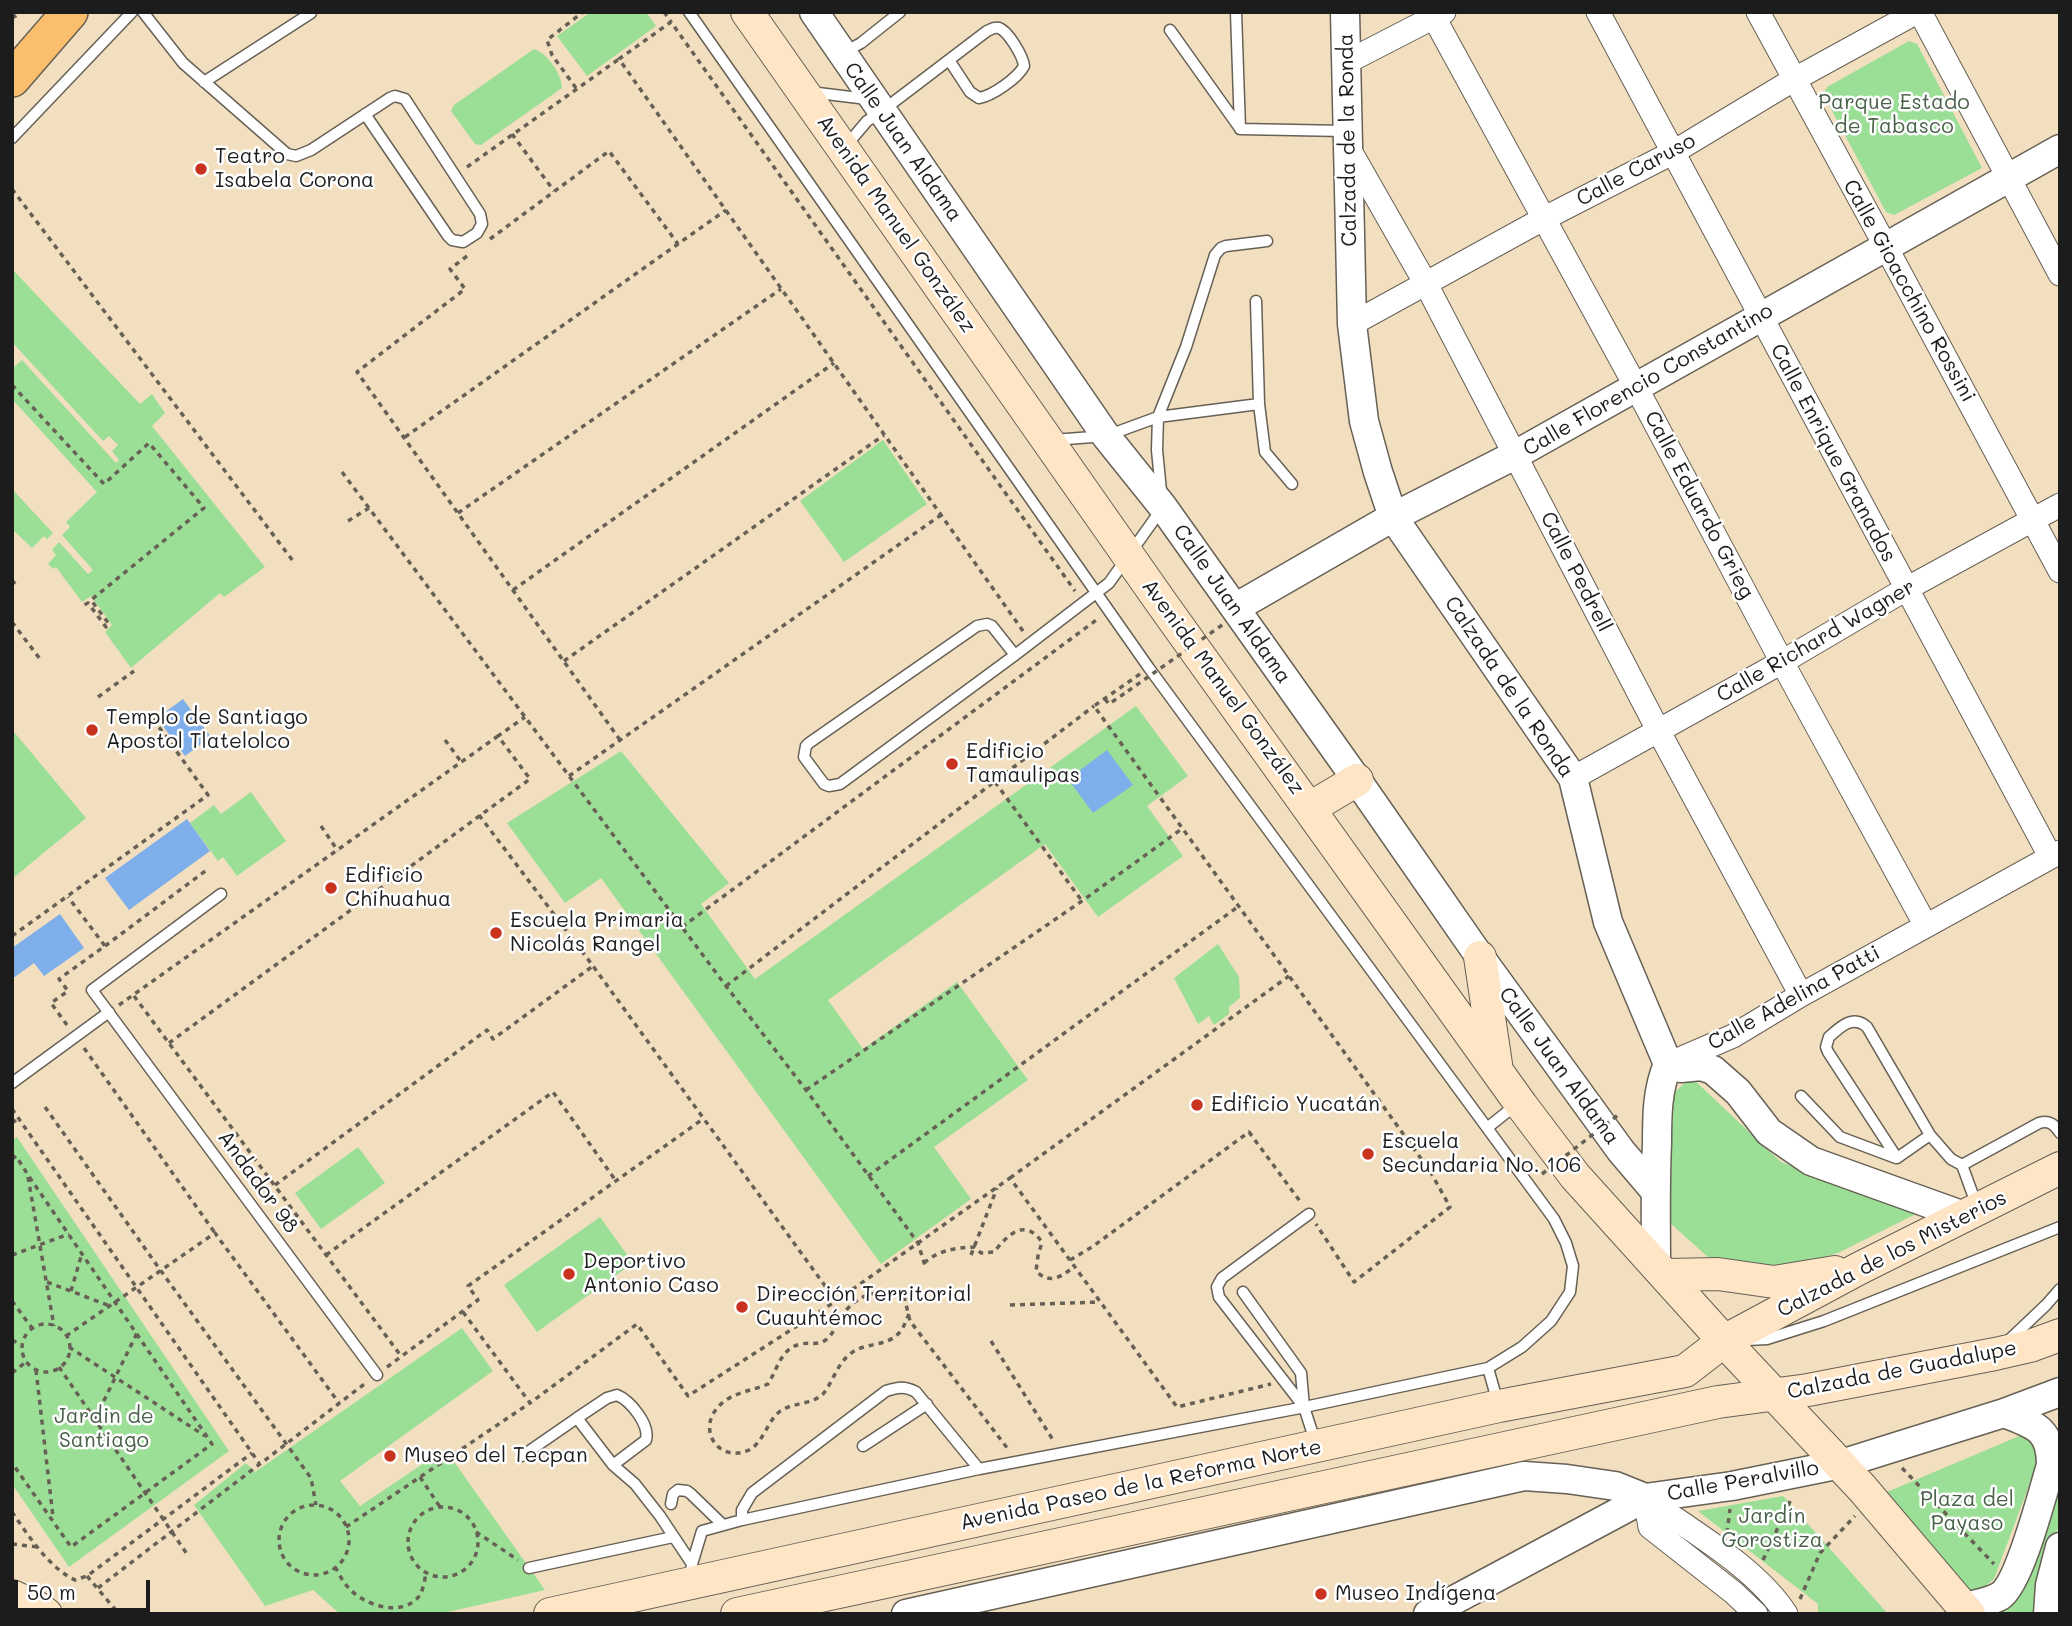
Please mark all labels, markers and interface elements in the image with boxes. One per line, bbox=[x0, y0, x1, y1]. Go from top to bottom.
street label: Calzada de la Ronda bbox=[1334, 33, 1362, 247]
street label: Calle Juan Aldama bbox=[839, 57, 967, 227]
park label: Parque Estado de Tabasco bbox=[1818, 90, 1970, 140]
street label: Avenida Manuel González bbox=[811, 110, 981, 338]
street label: Calle Caruso bbox=[1572, 128, 1700, 212]
place label: Teatro Isabela Corona bbox=[215, 144, 374, 194]
marker: Teatro Isabela Corona bbox=[193, 161, 209, 177]
street label: Calle Gioacchino Rossini bbox=[1837, 175, 1981, 407]
street label: Calle Florencio Constantino bbox=[1519, 298, 1777, 462]
street label: Calle Enrique Granados bbox=[1765, 340, 1901, 566]
street label: Calle Eduardo Grieg bbox=[1639, 407, 1759, 603]
street label: Calle Pedrell bbox=[1535, 508, 1617, 636]
street label: Calle Juan Aldama bbox=[1168, 519, 1296, 689]
street label: Avenida Manuel González bbox=[1136, 574, 1310, 800]
street label: Calle Richard Wagner bbox=[1712, 574, 1920, 708]
street label: Calzada de la Ronda bbox=[1439, 592, 1579, 782]
place label: Templo de Santiago Apostol Tlatelolco bbox=[106, 705, 308, 755]
marker: Templo de Santiago Apostol Tlatelolco bbox=[84, 722, 100, 738]
place label: Edificio Tamaulipas bbox=[966, 739, 1080, 789]
marker: Edificio Tamaulipas bbox=[944, 756, 960, 772]
place label: Edificio Chihuahua bbox=[345, 863, 451, 913]
marker: Edificio Chihuahua bbox=[323, 880, 339, 896]
place label: Escuela Primaria Nicolás Rangel bbox=[510, 908, 684, 958]
marker: Escuela Primaria Nicolás Rangel bbox=[488, 925, 504, 941]
street label: Calle Adelina Patti bbox=[1703, 940, 1885, 1056]
street label: Calle Juan Aldama bbox=[1493, 982, 1625, 1150]
place label: Edificio Yucatán bbox=[1211, 1092, 1380, 1118]
marker: Edificio Yucatán bbox=[1189, 1097, 1205, 1113]
street label: Andador 98 bbox=[212, 1126, 304, 1238]
place label: Escuela Secundaria No. 106 bbox=[1382, 1129, 1581, 1179]
marker: Escuela Secundaria No. 106 bbox=[1360, 1146, 1376, 1162]
street label: Calzada de los Misterios bbox=[1773, 1185, 2011, 1323]
place label: Deportivo Antonio Caso bbox=[583, 1249, 719, 1299]
marker: Deportivo Antonio Caso bbox=[561, 1266, 577, 1282]
place label: Dirección Territorial Cuauhtémoc bbox=[756, 1282, 972, 1332]
marker: Dirección Territorial Cuauhtémoc bbox=[734, 1299, 750, 1315]
street label: Calzada de Guadalupe bbox=[1785, 1335, 2019, 1405]
park label: Jardin de Santiago bbox=[54, 1404, 154, 1454]
street label: Avenida Paseo de la Reforma Norte bbox=[958, 1434, 1324, 1536]
place label: Museo del Tecpan bbox=[404, 1443, 588, 1469]
marker: Museo del Tecpan bbox=[382, 1448, 398, 1464]
street label: Calle Peralvillo bbox=[1665, 1455, 1821, 1507]
park label: Plaza del Payaso bbox=[1920, 1487, 2014, 1537]
park label: Jardín Gorostiza bbox=[1721, 1504, 1823, 1554]
scale bar bbox=[18, 1566, 154, 1610]
text: 50 m bbox=[27, 1578, 76, 1605]
place label: Museo Indígena bbox=[1335, 1581, 1496, 1607]
marker: Museo Indígena bbox=[1313, 1586, 1329, 1602]

